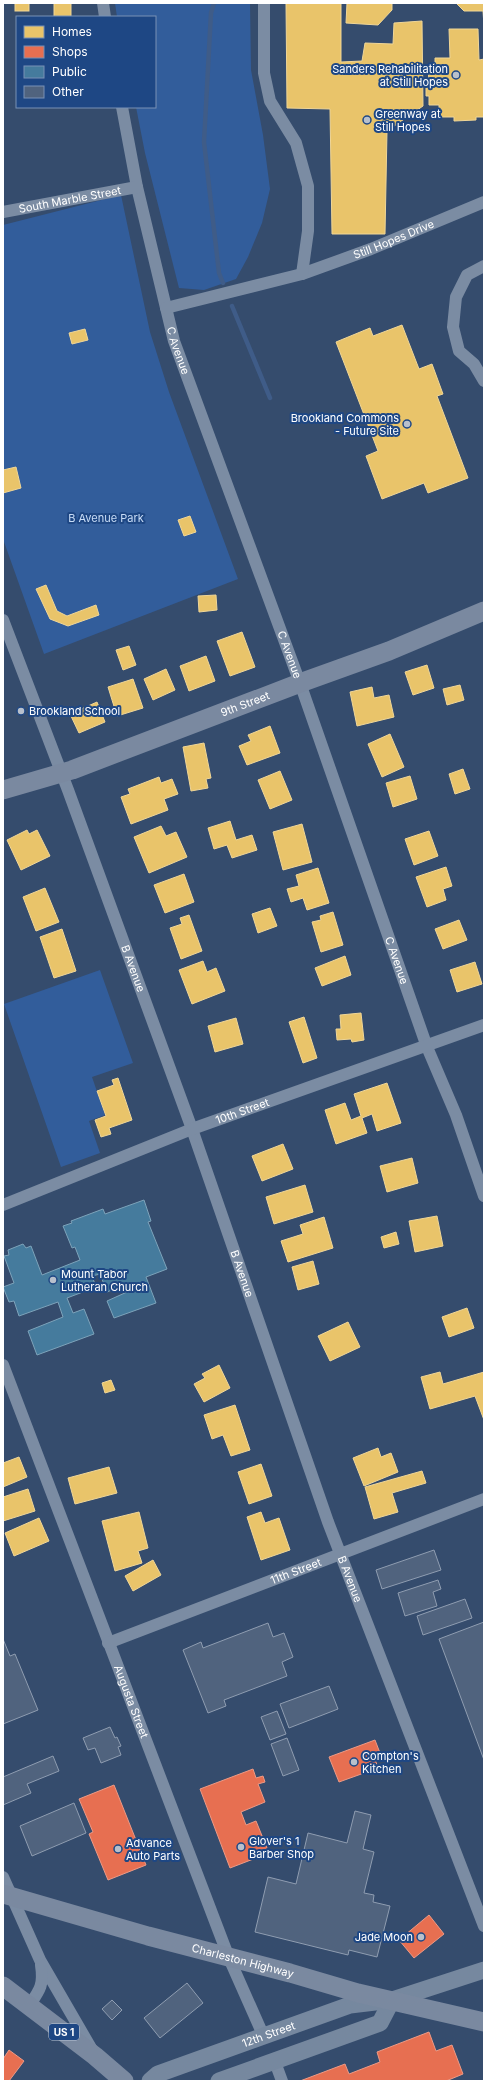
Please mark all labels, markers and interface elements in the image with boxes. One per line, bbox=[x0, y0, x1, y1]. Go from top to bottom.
legend bbox=[16, 16, 156, 108]
text: Homes bbox=[52, 24, 92, 39]
text: Shops bbox=[52, 44, 88, 59]
place label: Sanders Rehabilitation at Still Hopes bbox=[332, 62, 448, 89]
text: Public bbox=[52, 64, 87, 79]
marker: Sanders Rehabilitation at Still Hopes bbox=[451, 70, 461, 80]
text: Other bbox=[52, 84, 84, 99]
place label: Greenway at Still Hopes bbox=[375, 107, 441, 134]
marker: Greenway at Still Hopes bbox=[362, 115, 372, 125]
street label: South Marble Street bbox=[17, 183, 123, 216]
street label: Still Hopes Drive bbox=[351, 217, 436, 262]
street label: C Avenue bbox=[164, 325, 193, 376]
place label: Brookland Commons - Future Site bbox=[291, 411, 399, 438]
marker: Brookland Commons - Future Site bbox=[402, 419, 412, 429]
park label: B Avenue Park bbox=[68, 511, 144, 525]
street label: C Avenue bbox=[274, 629, 305, 680]
street label: 9th Street bbox=[219, 688, 272, 720]
place label: Brookland School bbox=[29, 704, 120, 718]
marker: Brookland School bbox=[16, 706, 26, 716]
street label: C Avenue bbox=[382, 935, 412, 986]
street label: B Avenue bbox=[118, 943, 148, 994]
street label: 10th Street bbox=[214, 1095, 271, 1127]
street label: B Avenue bbox=[227, 1248, 257, 1299]
place label: Mount Tabor Lutheran Church bbox=[61, 1267, 148, 1294]
marker: Mount Tabor Lutheran Church bbox=[48, 1275, 58, 1285]
street label: B Avenue bbox=[335, 1554, 365, 1604]
street label: 11th Street bbox=[268, 1555, 324, 1587]
street label: Augusta Street bbox=[111, 1663, 152, 1740]
place label: Compton's Kitchen bbox=[362, 1749, 419, 1776]
marker: Compton's Kitchen bbox=[349, 1757, 359, 1767]
place label: Glover's 1 Barber Shop bbox=[249, 1834, 314, 1861]
place label: Advance Auto Parts bbox=[126, 1836, 180, 1863]
marker: Glover's 1 Barber Shop bbox=[236, 1842, 246, 1852]
marker: Advance Auto Parts bbox=[113, 1844, 123, 1854]
place label: Jade Moon bbox=[355, 1930, 413, 1944]
marker: Jade Moon bbox=[416, 1932, 426, 1942]
street label: Charleston Highway bbox=[190, 1941, 296, 1981]
street label: 12th Street bbox=[240, 2018, 297, 2050]
road number: US 1 bbox=[49, 2024, 79, 2040]

